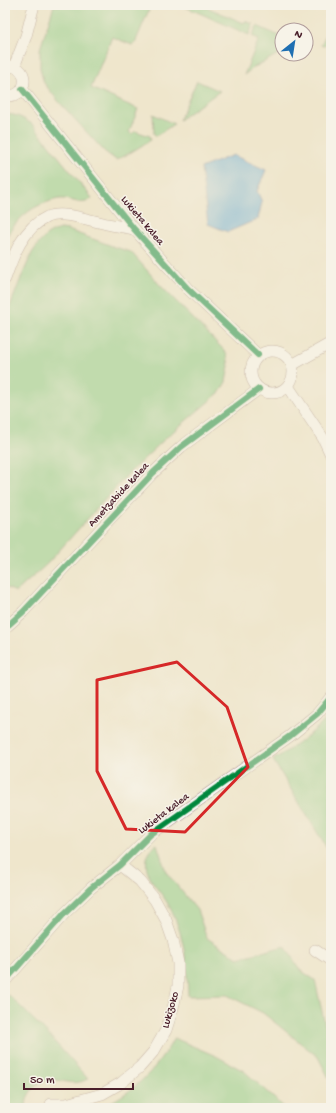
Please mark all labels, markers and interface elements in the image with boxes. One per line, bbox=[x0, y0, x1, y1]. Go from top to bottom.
north arrow bbox=[274, 22, 314, 62]
text: N bbox=[292, 28, 304, 42]
street label: Lukieta kalea bbox=[118, 194, 167, 249]
street label: Ametzabide kalea bbox=[86, 460, 152, 530]
street label: Lukieta kalea bbox=[136, 790, 193, 837]
street label: Lukizoko bbox=[160, 990, 182, 1030]
scale bar bbox=[24, 1065, 133, 1091]
text: 50 m bbox=[30, 1074, 55, 1088]

